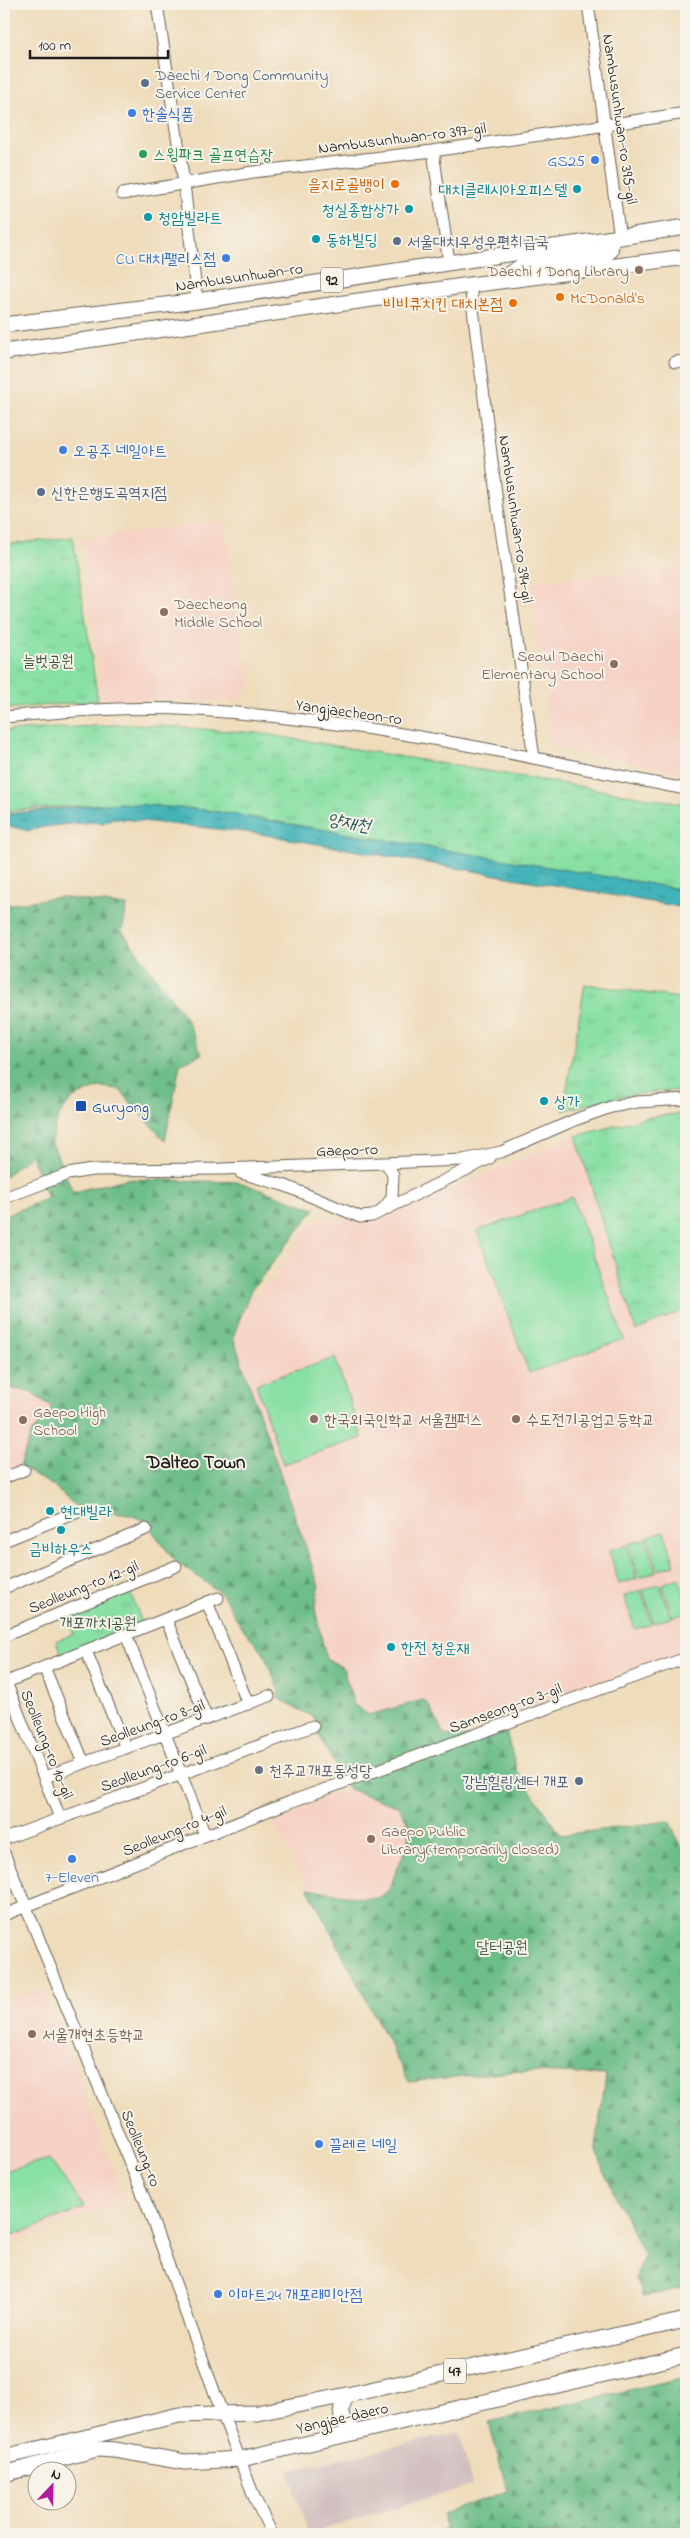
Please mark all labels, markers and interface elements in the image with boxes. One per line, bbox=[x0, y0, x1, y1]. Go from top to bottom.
scale bar bbox=[30, 28, 168, 60]
street label: Nambusunhwan-ro 395-gil bbox=[595, 33, 643, 206]
text: 100 m bbox=[38, 35, 71, 57]
place label: Daechi 1 Dong Community Service Center bbox=[154, 64, 329, 106]
marker: Daechi 1 Dong Community Service Center bbox=[139, 77, 151, 89]
place label: 한솔식품 bbox=[142, 103, 194, 127]
marker: 한솔식품 bbox=[126, 107, 138, 119]
street label: Nambusunhwan-ro 397-gil bbox=[317, 117, 488, 161]
place label: 스윙파크 골프연습장 bbox=[153, 144, 273, 168]
marker: 스윙파크 골프연습장 bbox=[137, 148, 149, 160]
place label: GS25 bbox=[548, 150, 585, 174]
marker: GS25 bbox=[589, 154, 601, 166]
place label: 을지로골뱅이 bbox=[308, 174, 385, 198]
marker: 을지로골뱅이 bbox=[389, 178, 401, 190]
place label: 대치클래시아오피스텔 bbox=[438, 179, 567, 203]
marker: 대치클래시아오피스텔 bbox=[571, 183, 583, 195]
place label: 청실종합상가 bbox=[322, 199, 399, 223]
marker: 청실종합상가 bbox=[403, 203, 415, 215]
place label: 청암빌라트 bbox=[158, 207, 222, 231]
marker: 청암빌라트 bbox=[142, 211, 154, 223]
place label: 동하빌딩 bbox=[326, 229, 378, 253]
place label: 서울대치우성우편취급국 bbox=[407, 231, 549, 255]
marker: 동하빌딩 bbox=[310, 233, 322, 245]
marker: 서울대치우성우편취급국 bbox=[391, 235, 403, 247]
place label: CU 대치팰리스점 bbox=[116, 248, 216, 272]
marker: CU 대치팰리스점 bbox=[220, 252, 232, 264]
street label: Nambusunhwan-ro bbox=[174, 257, 305, 299]
place label: Daechi 1 Dong Library bbox=[486, 260, 629, 284]
marker: Daechi 1 Dong Library bbox=[633, 264, 645, 276]
road number: 92 bbox=[321, 268, 343, 292]
place label: McDonald's bbox=[570, 287, 645, 311]
marker: McDonald's bbox=[554, 291, 566, 303]
place label: 비비큐치킨 대치본점 bbox=[383, 293, 503, 317]
marker: 비비큐치킨 대치본점 bbox=[507, 297, 519, 309]
street label: Nambusunhwan-ro 394-gil bbox=[491, 434, 539, 605]
place label: 오공주 네일아트 bbox=[73, 440, 167, 464]
marker: 오공주 네일아트 bbox=[57, 444, 69, 456]
place label: 신한은행도곡역지점 bbox=[51, 482, 167, 506]
marker: 신한은행도곡역지점 bbox=[35, 486, 47, 498]
place label: Daecheong Middle School bbox=[173, 593, 263, 635]
marker: Daecheong Middle School bbox=[158, 606, 170, 618]
place label: Seoul Daechi Elementary School bbox=[481, 645, 604, 687]
park label: 늘벗공원 bbox=[22, 650, 74, 674]
marker: Seoul Daechi Elementary School bbox=[608, 658, 620, 670]
street label: Yangjaecheon-ro bbox=[294, 694, 404, 732]
water label: 양재천 bbox=[325, 807, 374, 841]
place label: 상가 bbox=[554, 1091, 580, 1115]
marker: 상가 bbox=[538, 1095, 550, 1107]
place label: Guryong bbox=[92, 1096, 149, 1120]
marker: Guryong bbox=[74, 1099, 88, 1113]
street label: Gaepo-ro bbox=[316, 1138, 379, 1164]
place label: Gaepo High School bbox=[33, 1401, 106, 1443]
place label: 한국외국인학교 서울캠퍼스 bbox=[324, 1409, 483, 1433]
place label: 수도전기공업고등학교 bbox=[526, 1409, 655, 1433]
marker: 한국외국인학교 서울캠퍼스 bbox=[308, 1413, 320, 1425]
marker: 수도전기공업고등학교 bbox=[510, 1413, 522, 1425]
marker: Gaepo High School bbox=[17, 1414, 29, 1426]
district label: Dalteo Town bbox=[146, 1450, 245, 1477]
place label: 현대빌라 bbox=[60, 1501, 112, 1525]
marker: 현대빌라 bbox=[44, 1505, 56, 1517]
marker: 금비하우스 bbox=[55, 1524, 67, 1536]
place label: 금비하우스 bbox=[29, 1538, 93, 1562]
street label: Seolleung-ro 12-gil bbox=[25, 1555, 143, 1621]
park label: 개포까치공원 bbox=[59, 1612, 137, 1636]
place label: 한전 청운재 bbox=[401, 1637, 470, 1661]
marker: 한전 청운재 bbox=[385, 1641, 397, 1653]
street label: Samseong-ro 3-gil bbox=[446, 1677, 566, 1740]
street label: Seolleung-ro 10-gil bbox=[13, 1686, 79, 1803]
street label: Seolleung-ro 8-gil bbox=[97, 1694, 209, 1754]
street label: Seolleung-ro 6-gil bbox=[97, 1738, 210, 1799]
place label: 천주교개포동성당 bbox=[269, 1760, 372, 1784]
marker: 천주교개포동성당 bbox=[253, 1764, 265, 1776]
place label: 강남힐링센터 개포 bbox=[462, 1771, 569, 1795]
marker: 강남힐링센터 개포 bbox=[573, 1775, 585, 1787]
street label: Seolleung-ro 4-gil bbox=[119, 1800, 231, 1864]
place label: Gaepo Public Library(temporarily closed) bbox=[381, 1820, 559, 1862]
marker: Gaepo Public Library(temporarily closed) bbox=[365, 1833, 377, 1845]
marker: 7-Eleven bbox=[66, 1853, 78, 1865]
place label: 7-Eleven bbox=[45, 1866, 99, 1890]
park label: 달터공원 bbox=[476, 1936, 528, 1960]
place label: 서울개현초등학교 bbox=[42, 2024, 145, 2048]
marker: 서울개현초등학교 bbox=[26, 2028, 38, 2040]
street label: Seolleung-ro bbox=[114, 2107, 166, 2191]
place label: 끌레르 네일 bbox=[329, 2134, 398, 2158]
marker: 끌레르 네일 bbox=[313, 2138, 325, 2150]
place label: 이마트24 개포래미안점 bbox=[228, 2284, 363, 2308]
marker: 이마트24 개포래미안점 bbox=[212, 2288, 224, 2300]
road number: 47 bbox=[444, 2358, 466, 2384]
street label: Yangjae-daero bbox=[294, 2397, 391, 2441]
north arrow bbox=[28, 2460, 78, 2510]
text: N bbox=[48, 2464, 65, 2487]

